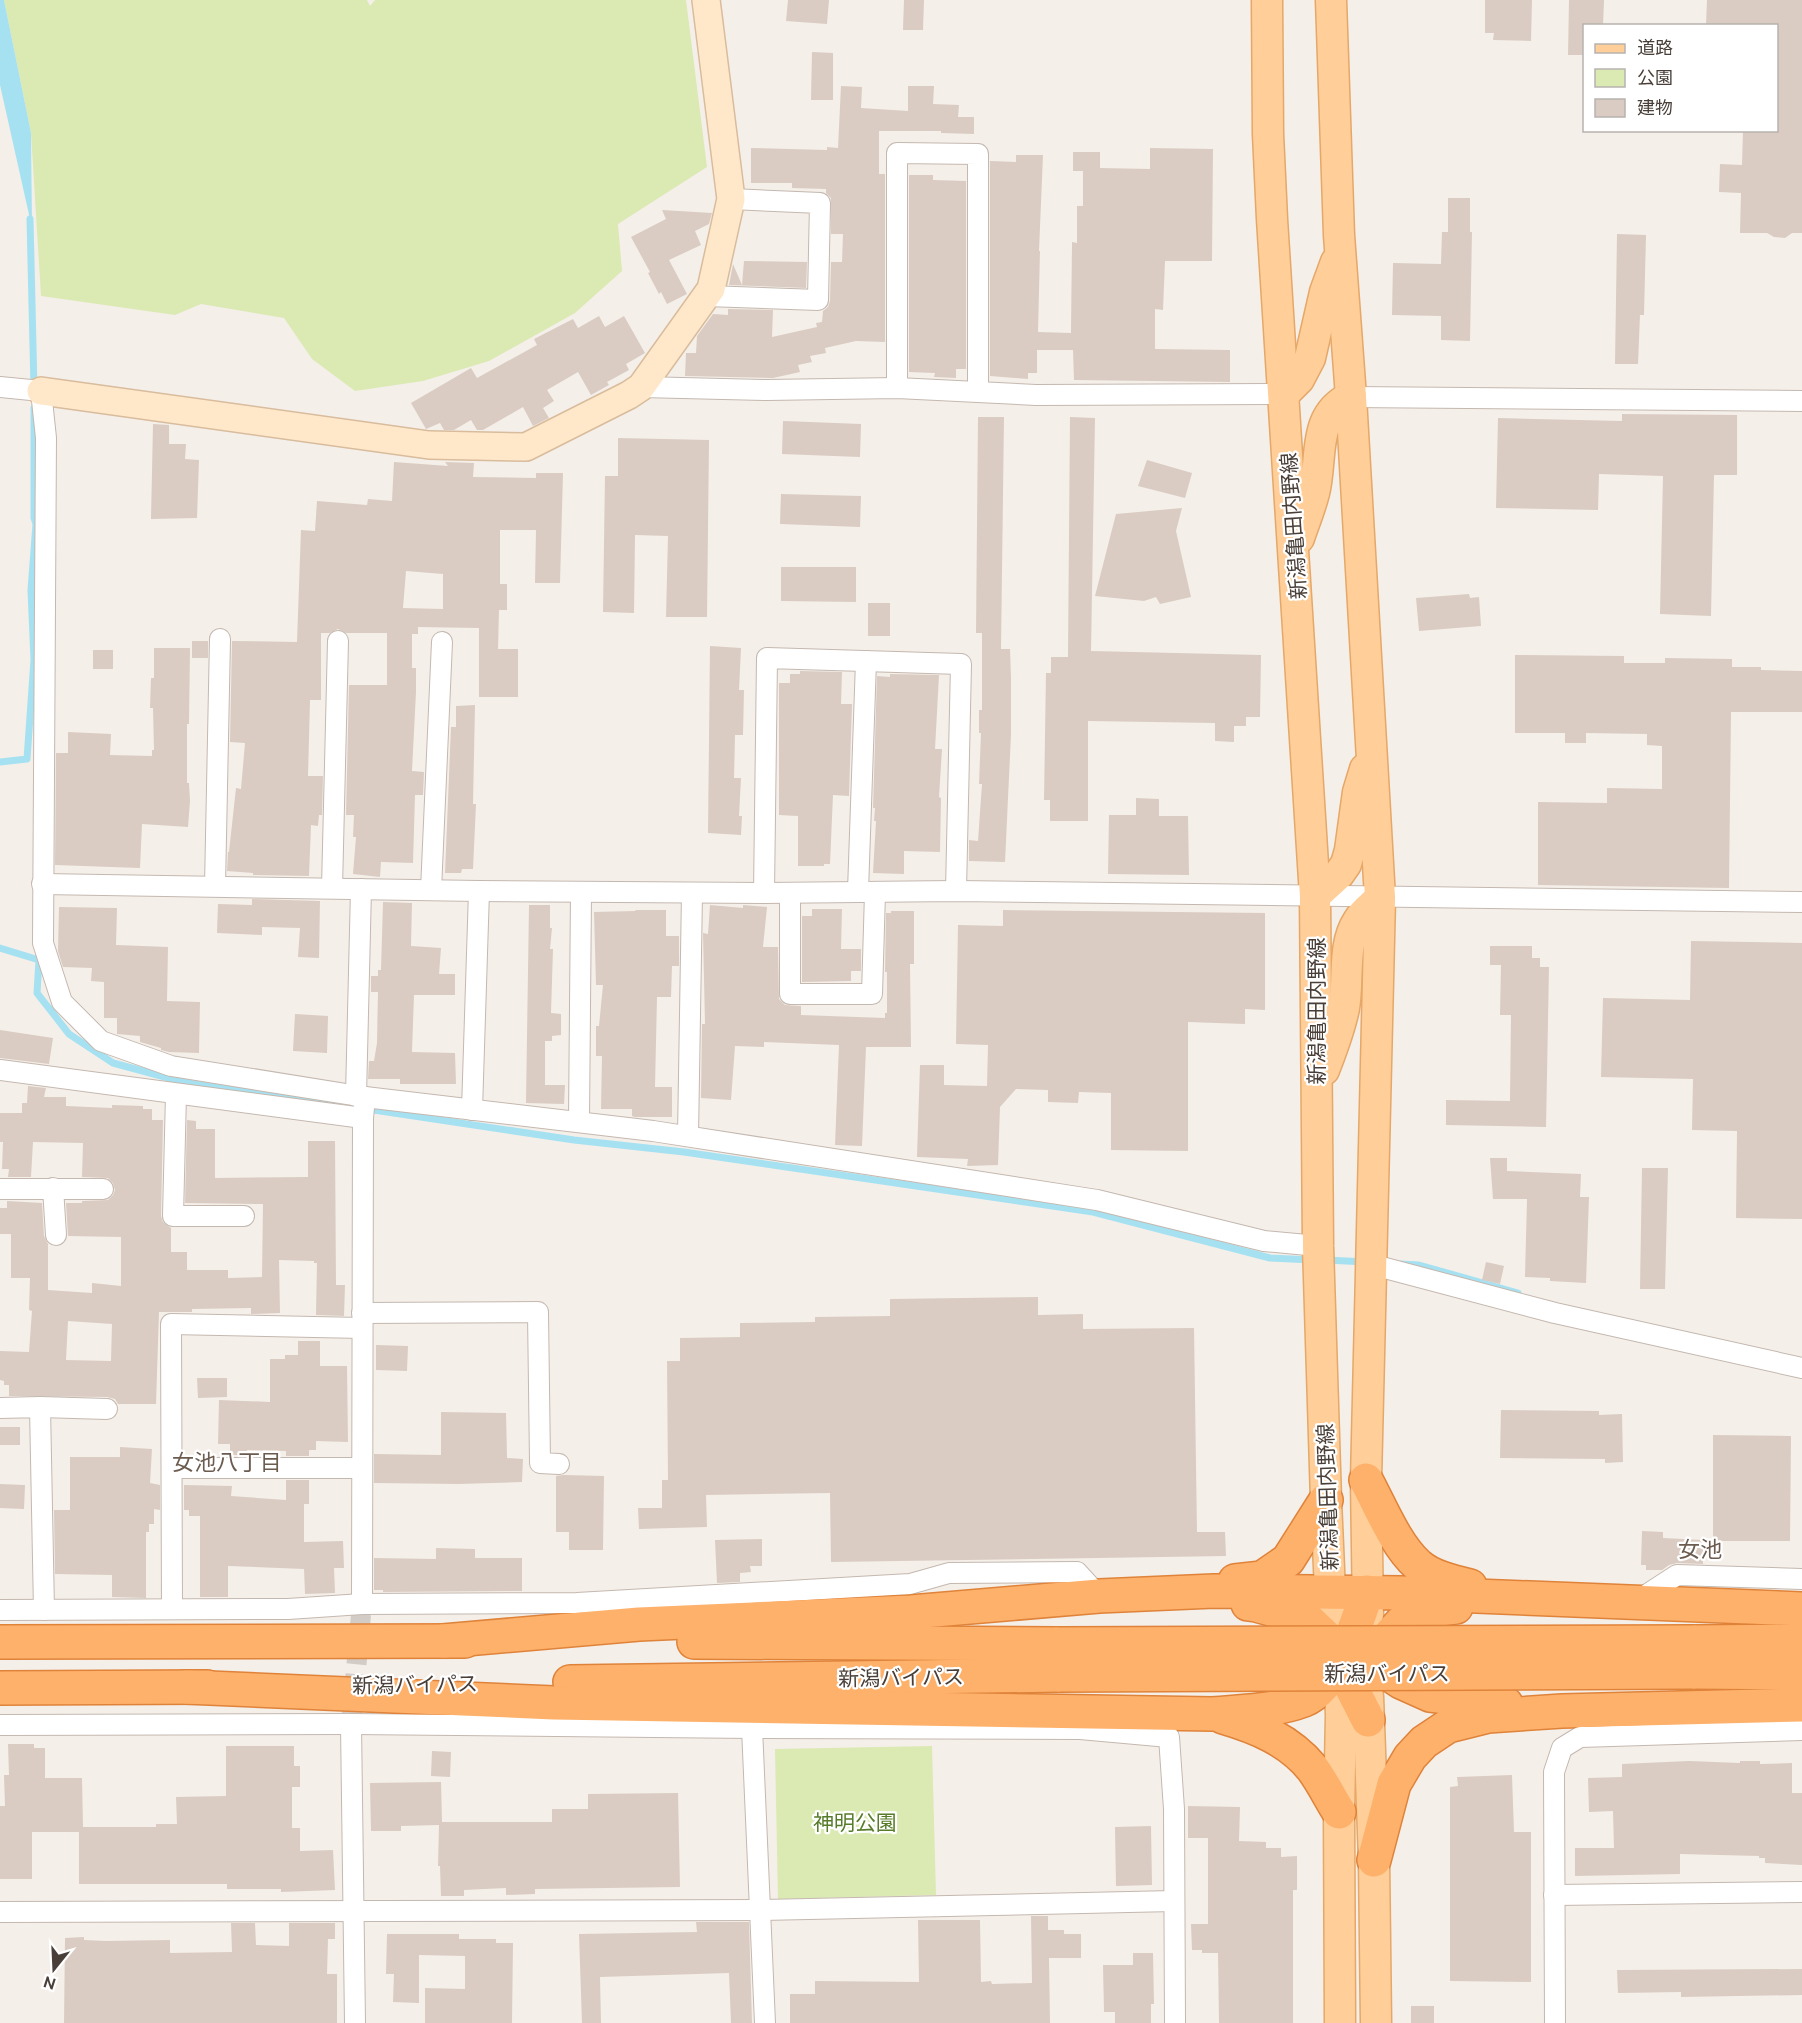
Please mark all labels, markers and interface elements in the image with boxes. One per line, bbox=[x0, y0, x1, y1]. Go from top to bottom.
legend bbox=[1583, 24, 1778, 132]
text: 道路 bbox=[1637, 37, 1673, 57]
text: 公園 bbox=[1637, 67, 1673, 87]
text: 建物 bbox=[1637, 97, 1673, 117]
street label: 新潟亀田内野線 bbox=[1276, 452, 1310, 600]
street label: 新潟亀田内野線 bbox=[1304, 938, 1328, 1085]
street label: 新潟亀田内野線 bbox=[1312, 1423, 1342, 1571]
district label: 女池八丁目 bbox=[172, 1449, 282, 1474]
district label: 女池 bbox=[1678, 1536, 1722, 1561]
street label: 新潟バイパス bbox=[1324, 1661, 1450, 1685]
street label: 新潟バイパス bbox=[838, 1664, 964, 1690]
street label: 新潟バイパス bbox=[352, 1671, 478, 1697]
park label: 神明公園 bbox=[813, 1810, 897, 1834]
north arrow bbox=[24, 1939, 84, 1999]
text: N bbox=[41, 1973, 58, 1994]

